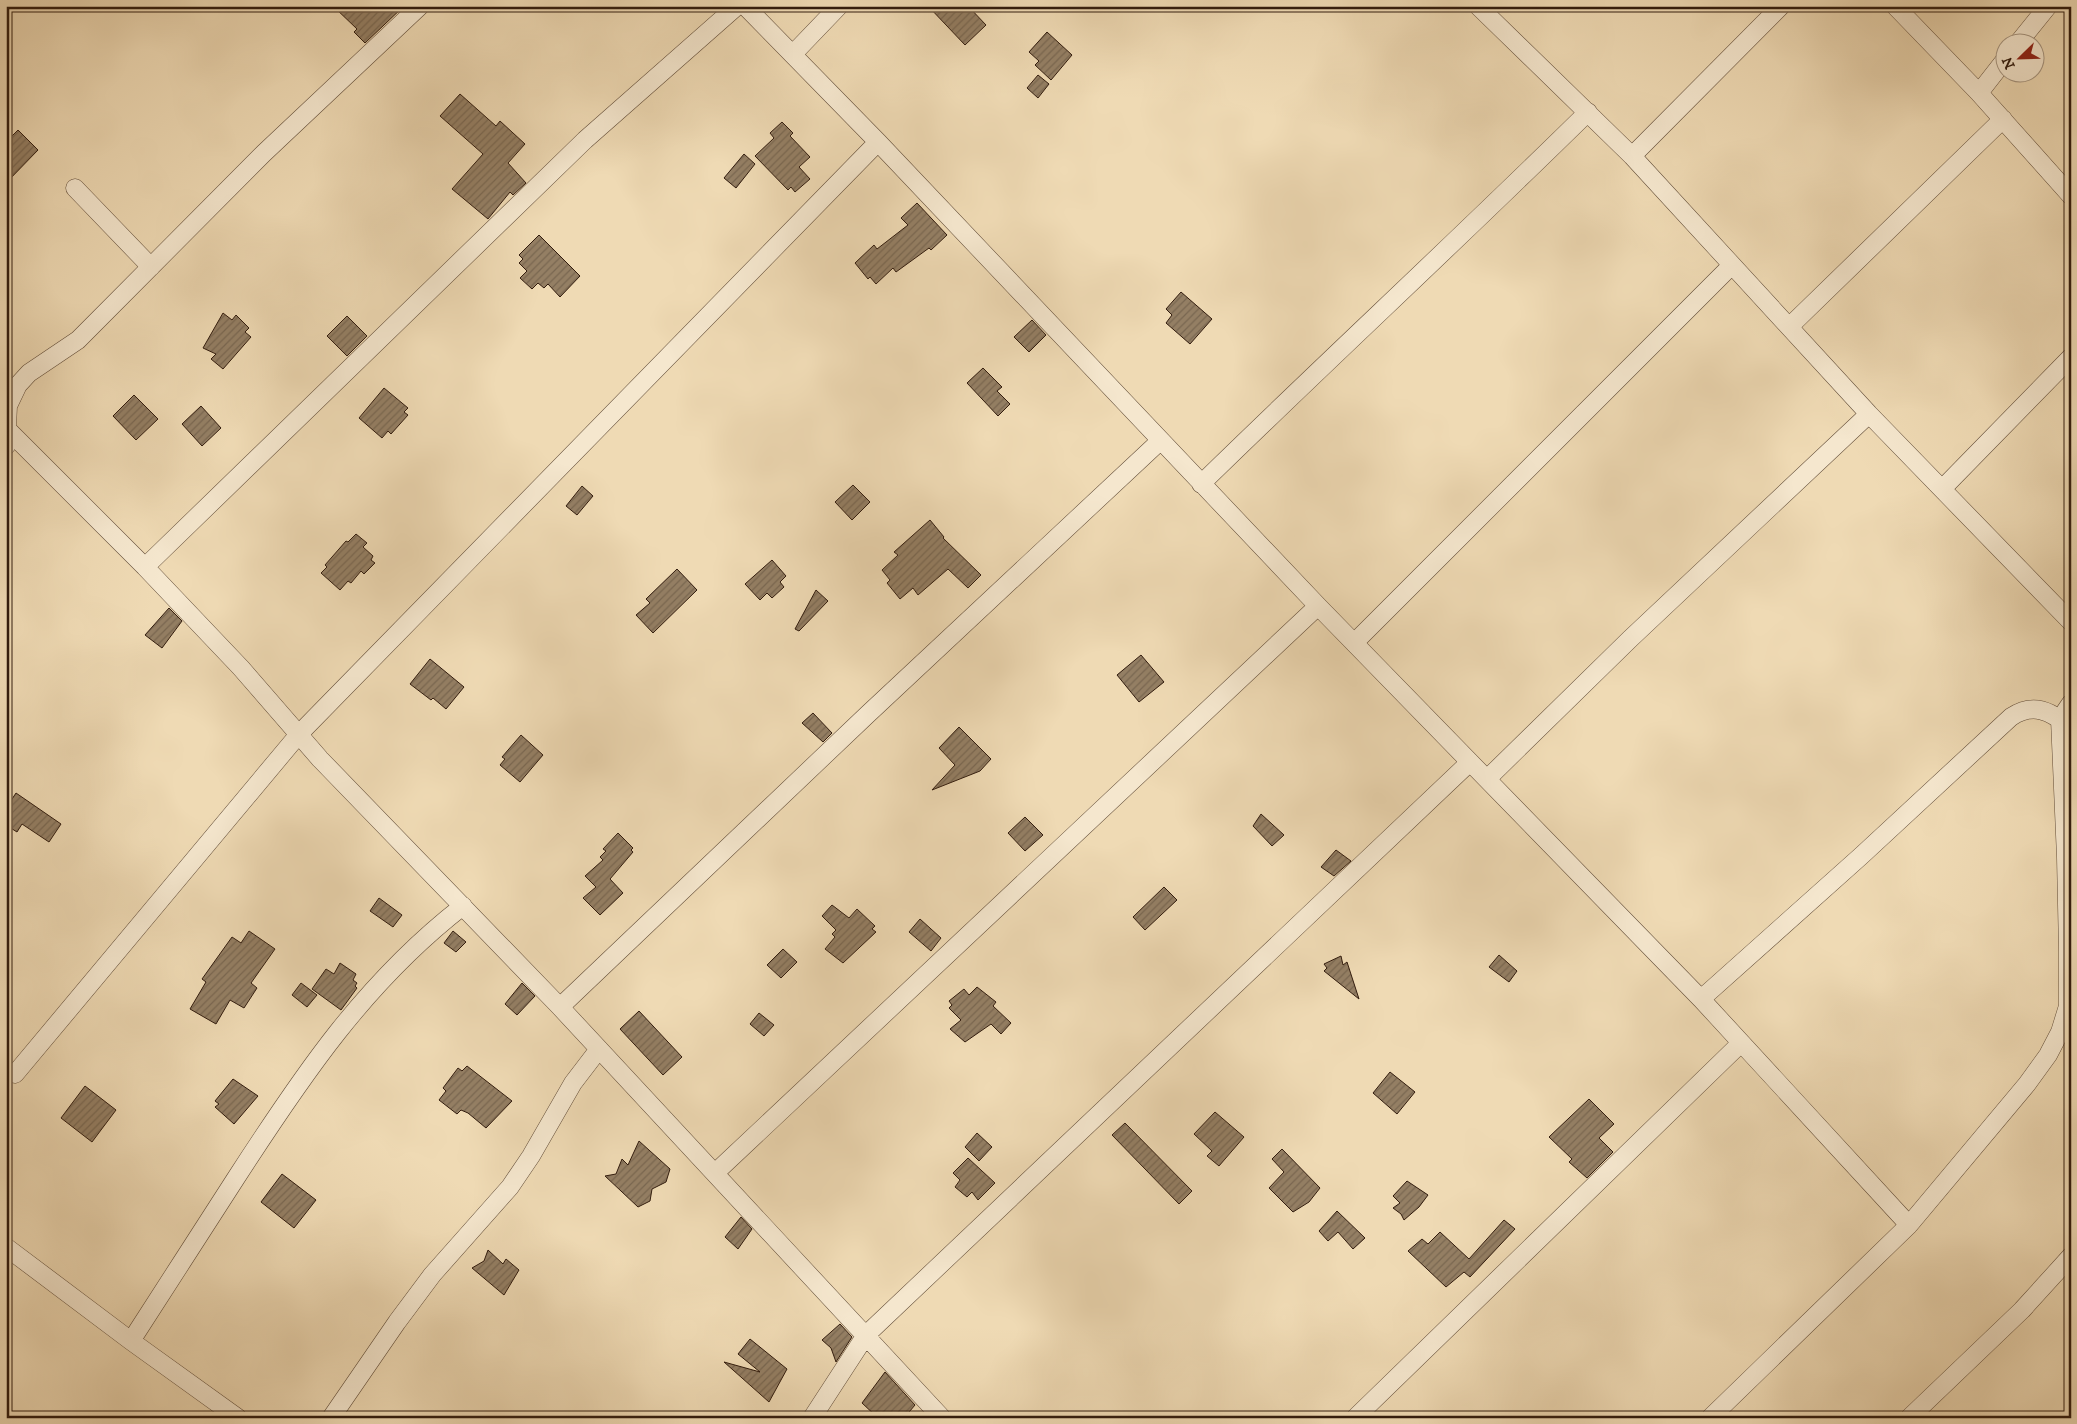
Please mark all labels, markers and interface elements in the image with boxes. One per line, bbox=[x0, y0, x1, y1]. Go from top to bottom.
north arrow bbox=[1994, 32, 2044, 82]
text: N bbox=[1998, 53, 2019, 71]

